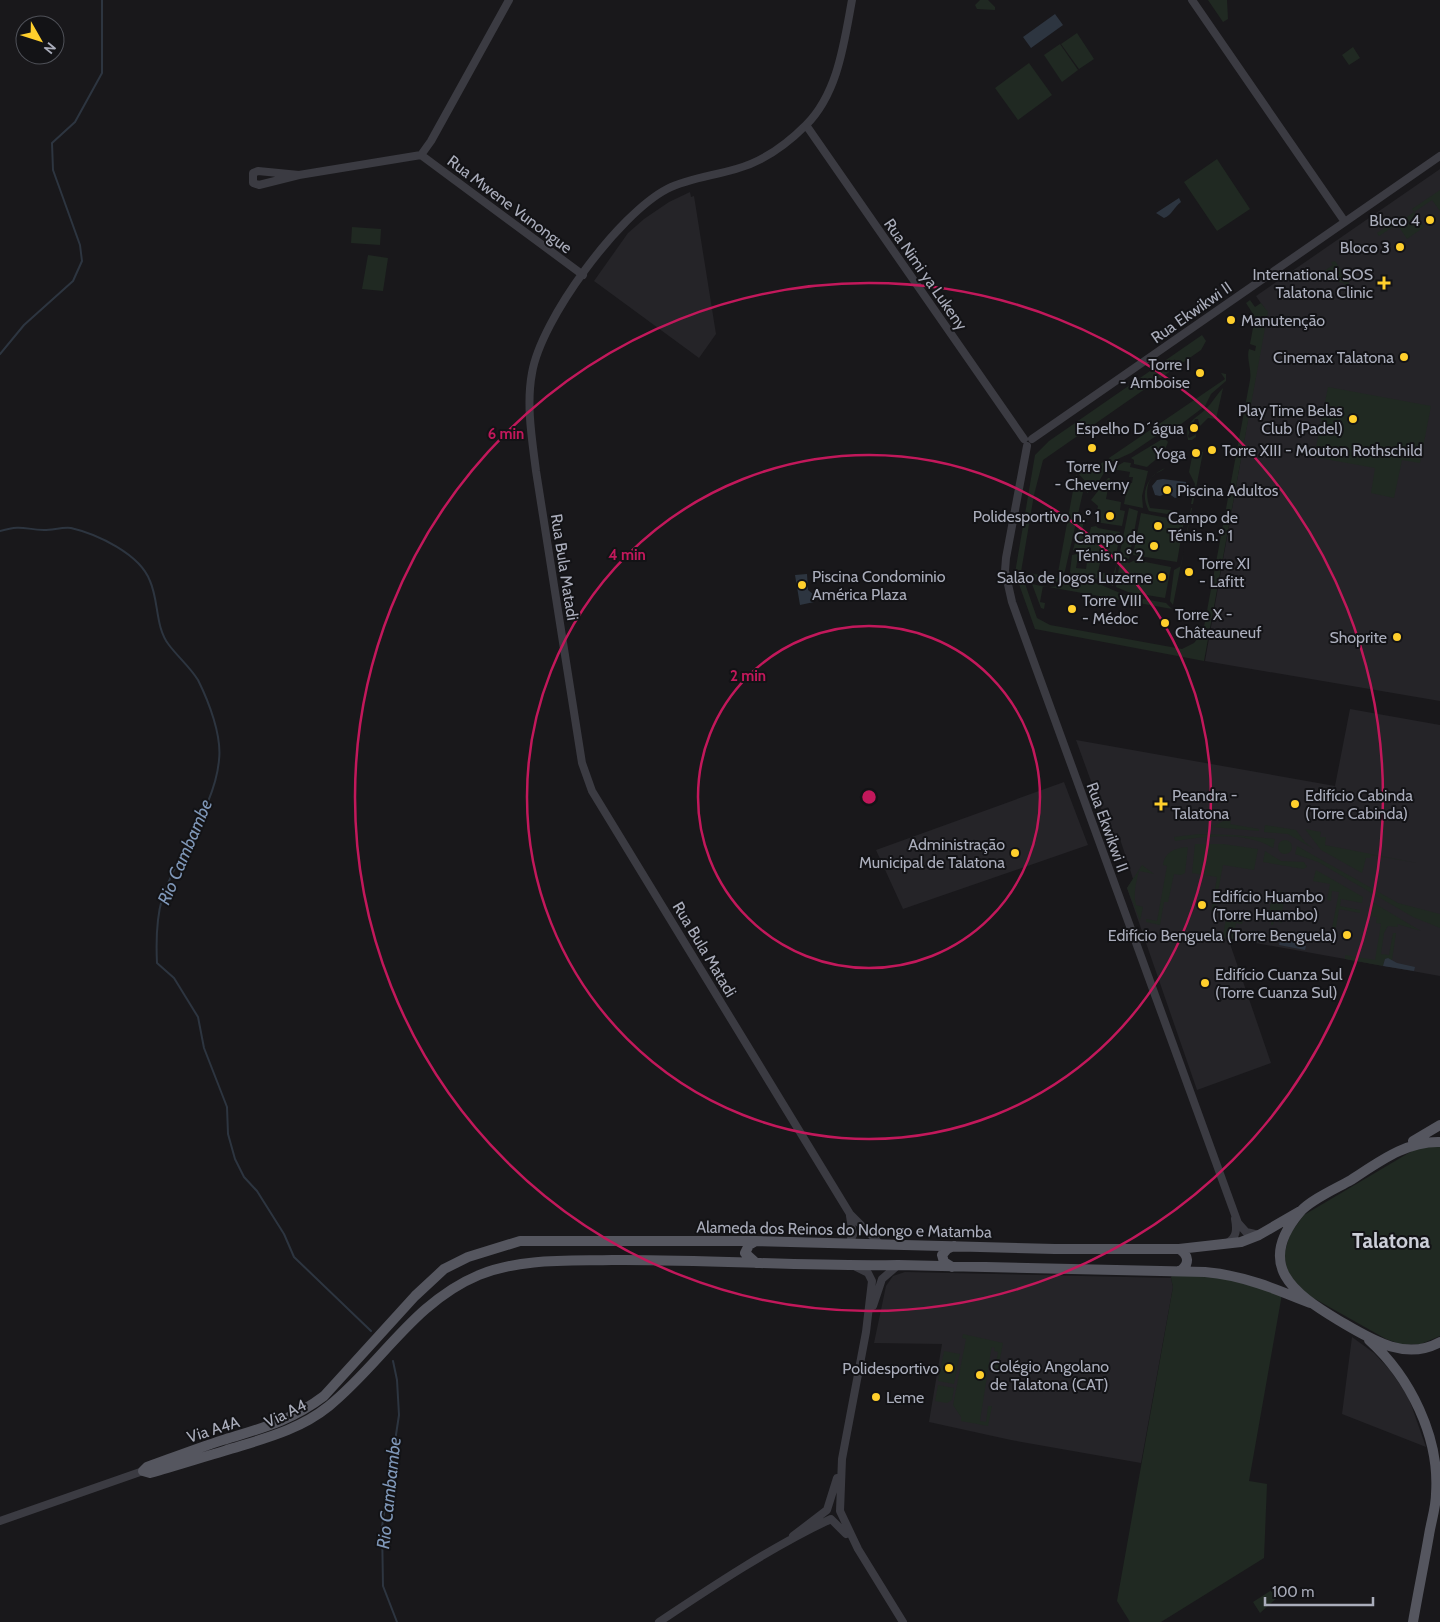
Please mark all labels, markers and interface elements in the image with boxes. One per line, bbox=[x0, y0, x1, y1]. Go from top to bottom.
north arrow bbox=[15, 15, 65, 65]
text: N bbox=[40, 39, 60, 58]
street label: Rua Mwene Vunongue bbox=[444, 151, 576, 257]
place label: Bloco 4 bbox=[1369, 211, 1420, 230]
marker: Bloco 4 bbox=[1424, 214, 1436, 226]
street label: Rua Nimi ya Lukeny bbox=[880, 215, 971, 334]
place label: Bloco 3 bbox=[1340, 238, 1390, 257]
marker: Bloco 3 bbox=[1394, 241, 1406, 253]
place label: International SOS Talatona Clinic bbox=[1253, 265, 1373, 302]
marker: International SOS Talatona Clinic bbox=[1377, 276, 1391, 290]
street label: Rua Ekwikwi II bbox=[1147, 278, 1235, 347]
place label: Manutenção bbox=[1241, 311, 1325, 330]
marker: Manutenção bbox=[1225, 314, 1237, 326]
place label: Cinemax Talatona bbox=[1273, 348, 1394, 367]
marker: Cinemax Talatona bbox=[1398, 351, 1410, 363]
place label: Torre I - Amboise bbox=[1120, 355, 1190, 392]
marker: Torre I - Amboise bbox=[1194, 367, 1206, 379]
place label: Play Time Belas Club (Padel) bbox=[1238, 401, 1343, 438]
marker: Play Time Belas Club (Padel) bbox=[1347, 413, 1359, 425]
place label: Espelho D´água bbox=[1076, 419, 1184, 438]
marker: Espelho D´água bbox=[1188, 422, 1200, 434]
text: 6 min bbox=[488, 425, 524, 443]
place label: Torre XIII - Mouton Rothschild bbox=[1222, 441, 1423, 460]
marker: Torre IV - Cheverny bbox=[1086, 442, 1098, 454]
place label: Yoga bbox=[1153, 444, 1186, 463]
marker: Torre XIII - Mouton Rothschild bbox=[1206, 444, 1218, 456]
marker: Yoga bbox=[1190, 447, 1202, 459]
place label: Torre IV - Cheverny bbox=[1055, 457, 1129, 494]
place label: Piscina Adultos bbox=[1177, 481, 1279, 500]
marker: Piscina Adultos bbox=[1161, 484, 1173, 496]
place label: Polidesportivo n.º 1 bbox=[973, 507, 1100, 526]
place label: Campo de Ténis n.º 1 bbox=[1168, 508, 1238, 545]
marker: Polidesportivo n.º 1 bbox=[1104, 510, 1116, 522]
street label: Rua Bula Matadi bbox=[547, 512, 582, 622]
marker: Campo de Ténis n.º 1 bbox=[1152, 520, 1164, 532]
place label: Campo de Ténis n.º 2 bbox=[1074, 528, 1144, 565]
marker: Campo de Ténis n.º 2 bbox=[1148, 540, 1160, 552]
text: 4 min bbox=[608, 546, 646, 564]
place label: Torre XI - Lafitt bbox=[1199, 554, 1250, 591]
marker: Torre XI - Lafitt bbox=[1183, 566, 1195, 578]
place label: Piscina Condominio América Plaza bbox=[812, 567, 946, 604]
place label: Salão de Jogos Luzerne bbox=[997, 568, 1152, 587]
marker: Salão de Jogos Luzerne bbox=[1156, 571, 1168, 583]
marker: Piscina Condominio América Plaza bbox=[796, 579, 808, 591]
place label: Torre VIII - Médoc bbox=[1082, 591, 1142, 628]
marker: Torre VIII - Médoc bbox=[1066, 603, 1078, 615]
place label: Torre X - Châteauneuf bbox=[1175, 605, 1262, 642]
marker: Torre X - Châteauneuf bbox=[1159, 617, 1171, 629]
place label: Shoprite bbox=[1329, 628, 1387, 647]
marker: Shoprite bbox=[1391, 631, 1403, 643]
text: 2 min bbox=[730, 667, 766, 685]
street label: Rua Ekwikwi II bbox=[1083, 780, 1133, 875]
place label: Peandra - Talatona bbox=[1172, 786, 1238, 823]
place label: Edifício Cabinda (Torre Cabinda) bbox=[1305, 786, 1413, 823]
centre of rings bbox=[860, 788, 878, 806]
water label: Rio Cambambe bbox=[153, 796, 217, 908]
marker: Peandra - Talatona bbox=[1154, 797, 1168, 811]
marker: Edifício Cabinda (Torre Cabinda) bbox=[1289, 798, 1301, 810]
place label: Administração Municipal de Talatona bbox=[859, 835, 1005, 872]
marker: Administração Municipal de Talatona bbox=[1009, 847, 1021, 859]
place label: Edifício Huambo (Torre Huambo) bbox=[1212, 887, 1324, 924]
street label: Rua Bula Matadi bbox=[669, 898, 740, 1000]
marker: Edifício Huambo (Torre Huambo) bbox=[1196, 899, 1208, 911]
place label: Edifício Benguela (Torre Benguela) bbox=[1108, 926, 1337, 945]
marker: Edifício Benguela (Torre Benguela) bbox=[1341, 929, 1353, 941]
place label: Edifício Cuanza Sul (Torre Cuanza Sul) bbox=[1215, 965, 1343, 1002]
marker: Edifício Cuanza Sul (Torre Cuanza Sul) bbox=[1199, 977, 1211, 989]
street label: Alameda dos Reinos do Ndongo e Matamba bbox=[696, 1217, 992, 1242]
district label: Talatona bbox=[1352, 1228, 1431, 1253]
place label: Colégio Angolano de Talatona (CAT) bbox=[990, 1357, 1109, 1394]
place label: Polidesportivo bbox=[842, 1359, 939, 1378]
marker: Polidesportivo bbox=[943, 1362, 955, 1374]
marker: Colégio Angolano de Talatona (CAT) bbox=[974, 1369, 986, 1381]
place label: Leme bbox=[886, 1388, 924, 1407]
marker: Leme bbox=[870, 1391, 882, 1403]
street label: Via A4 bbox=[261, 1395, 309, 1432]
street label: Via A4A bbox=[184, 1412, 242, 1447]
water label: Rio Cambambe bbox=[372, 1436, 406, 1550]
scale bar bbox=[1265, 1574, 1372, 1606]
text: 100 m bbox=[1272, 1583, 1314, 1601]

